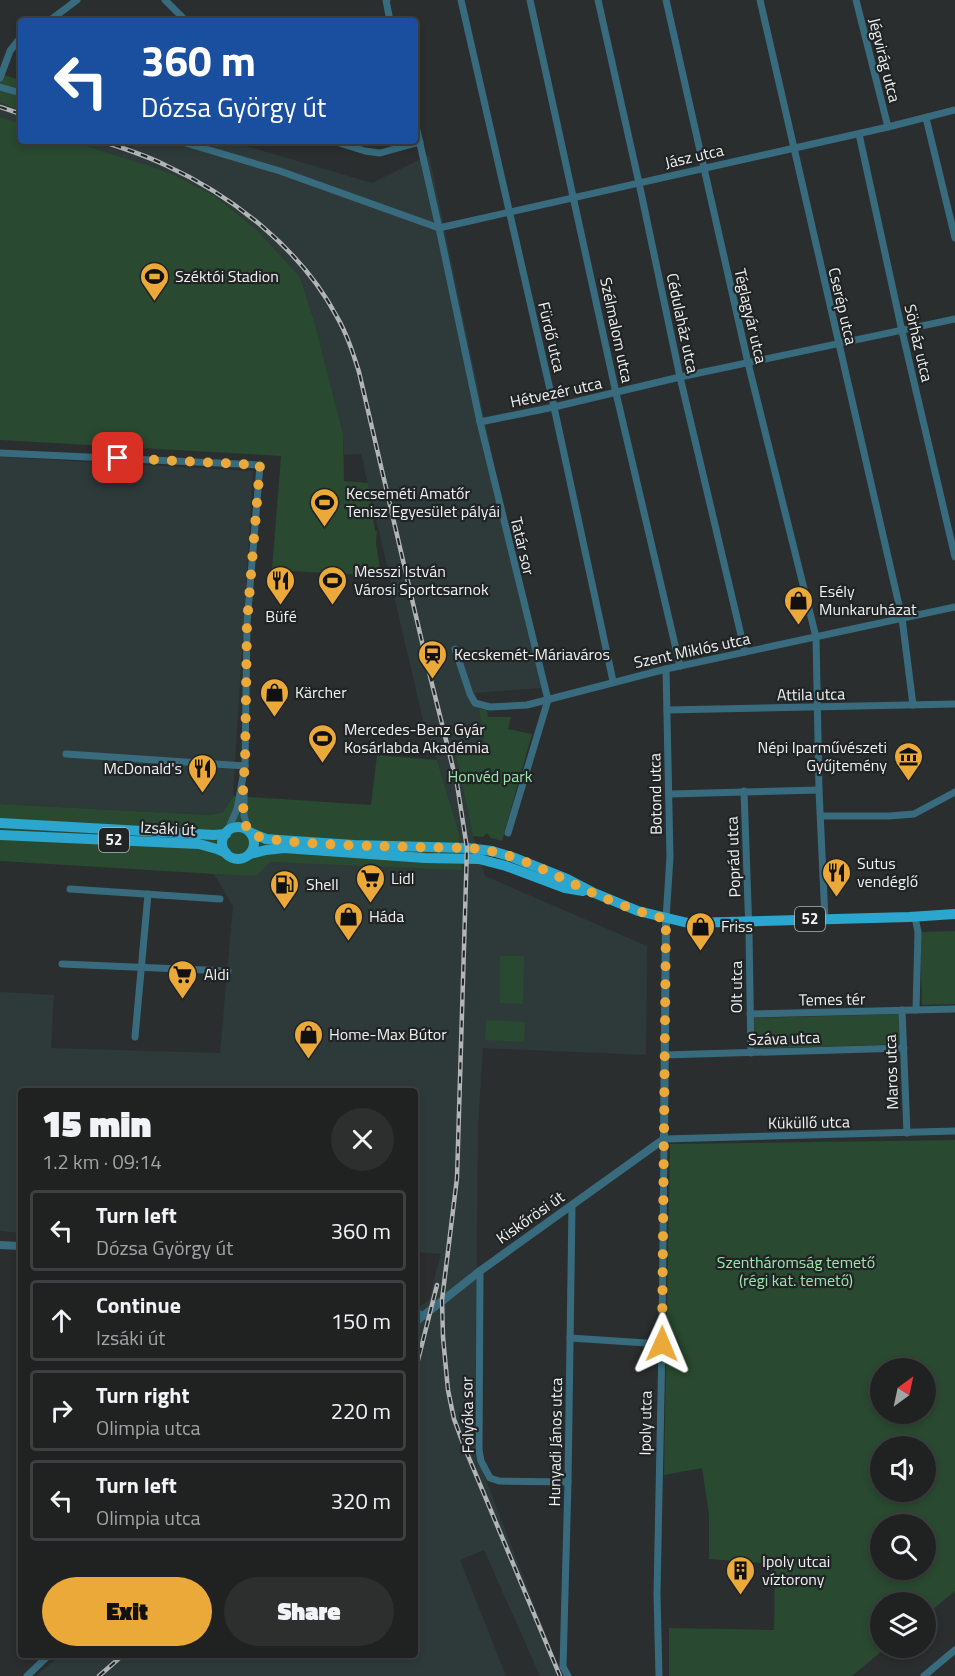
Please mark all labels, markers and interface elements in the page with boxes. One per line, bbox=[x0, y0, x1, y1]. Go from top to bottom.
street label: Jégvirág utca bbox=[863, 15, 907, 105]
text: 360 m bbox=[141, 28, 256, 92]
icon: left bbox=[42, 42, 120, 120]
text: Dózsa György út bbox=[141, 86, 326, 127]
street label: Jász utca bbox=[662, 138, 726, 174]
sports icon: Széktói Stadion bbox=[138, 260, 170, 302]
place label: Széktói Stadion bbox=[175, 264, 279, 288]
street label: Cserép utca bbox=[822, 265, 864, 347]
street label: Téglagyár utca bbox=[728, 266, 774, 366]
street label: Cédulaház utca bbox=[661, 271, 705, 375]
street label: Szélmalom utca bbox=[594, 275, 640, 385]
street label: Fürdő utca bbox=[532, 299, 572, 375]
street label: Sörház utca bbox=[898, 302, 940, 384]
street label: Hétvezér utca bbox=[508, 371, 604, 413]
pin bbox=[92, 432, 143, 483]
icon: arrive bbox=[101, 441, 134, 474]
place label: Kecseméti Amatőr Tenisz Egyesület pályái bbox=[346, 481, 500, 523]
sports icon: Kecseméti Amatőr Tenisz Egyesület pályái bbox=[309, 486, 341, 528]
street label: Tatár sor bbox=[505, 514, 541, 578]
place label: Messzi István Városi Sportcsarnok bbox=[354, 559, 489, 601]
restaurant icon: Büfé bbox=[265, 564, 297, 606]
sports icon: Messzi István Városi Sportcsarnok bbox=[317, 564, 349, 606]
place label: Esély Munkaruházat bbox=[819, 579, 917, 621]
shop icon: Esély Munkaruházat bbox=[782, 584, 814, 626]
place label: Büfé bbox=[265, 604, 297, 628]
street label: Szent Miklós utca bbox=[632, 626, 752, 674]
station icon: Kecskemét-Máriaváros bbox=[417, 638, 449, 680]
place label: Kecskemét-Máriaváros bbox=[454, 642, 610, 666]
shop icon: Kärcher bbox=[258, 676, 290, 718]
place label: Kärcher bbox=[295, 680, 347, 704]
street label: Attila utca bbox=[777, 681, 845, 707]
place label: Mercedes-Benz Gyár Kosárlabda Akadémia bbox=[344, 717, 489, 759]
sports icon: Mercedes-Benz Gyár Kosárlabda Akadémia bbox=[307, 722, 339, 764]
place label: Népi Iparművészeti Gyűjtemény bbox=[757, 735, 887, 777]
museum icon: Népi Iparművészeti Gyűjtemény bbox=[892, 740, 924, 782]
restaurant icon: McDonald's bbox=[187, 752, 219, 794]
street label: Botond utca bbox=[642, 753, 668, 835]
place label: McDonald's bbox=[103, 756, 182, 780]
park label: Honvéd park bbox=[448, 764, 533, 788]
street label: Izsáki út bbox=[140, 815, 197, 841]
street label: Poprád utca bbox=[720, 816, 746, 898]
road number: 52 bbox=[99, 828, 129, 852]
place label: Sutus vendéglő bbox=[857, 851, 918, 893]
restaurant icon: Sutus vendéglő bbox=[820, 856, 852, 898]
supermarket icon: Lidl bbox=[354, 862, 386, 904]
place label: Lidl bbox=[391, 866, 414, 890]
fuel station icon: Shell bbox=[269, 868, 301, 910]
place label: Shell bbox=[306, 872, 339, 896]
shop icon: Háda bbox=[332, 900, 364, 942]
place label: Háda bbox=[369, 904, 404, 928]
road number: 52 bbox=[795, 907, 825, 931]
shop icon: Friss bbox=[684, 910, 716, 952]
place label: Friss bbox=[721, 914, 753, 938]
supermarket icon: Aldi bbox=[167, 958, 199, 1000]
street label: Olt utca bbox=[724, 961, 748, 1013]
place label: Aldi bbox=[204, 962, 229, 986]
street label: Temes tér bbox=[798, 986, 866, 1012]
shop icon: Home-Max Bútor bbox=[292, 1018, 324, 1060]
place label: Home-Max Bútor bbox=[329, 1022, 447, 1046]
street label: Száva utca bbox=[748, 1025, 820, 1051]
street label: Maros utca bbox=[878, 1034, 904, 1110]
text: 15 min bbox=[42, 1096, 151, 1151]
button: close bbox=[331, 1108, 394, 1171]
street label: Küküllő utca bbox=[768, 1109, 850, 1135]
text: 1.2 km · 09:14 bbox=[42, 1146, 162, 1177]
street label: Kiskőrösi út bbox=[491, 1184, 569, 1249]
text: Turn left bbox=[96, 1198, 177, 1232]
icon: left bbox=[45, 1214, 78, 1247]
text: 360 m bbox=[331, 1214, 391, 1248]
text: Dózsa György út bbox=[96, 1232, 233, 1263]
park label: Szentháromság temető (régi kat. temető) bbox=[717, 1250, 875, 1292]
text: Continue bbox=[96, 1288, 181, 1322]
icon: ahead bbox=[45, 1304, 78, 1337]
text: 150 m bbox=[331, 1304, 391, 1338]
position arrow bbox=[630, 1312, 694, 1376]
text: Izsáki út bbox=[96, 1322, 165, 1353]
north arrow bbox=[870, 1358, 936, 1424]
map controls bbox=[870, 1358, 936, 1658]
street label: Folyóka sor bbox=[454, 1376, 480, 1454]
street label: Hunyadi János utca bbox=[542, 1377, 568, 1507]
text: Turn right bbox=[96, 1378, 190, 1412]
street label: Ipoly utca bbox=[632, 1390, 658, 1456]
icon: right bbox=[45, 1394, 78, 1427]
text: 220 m bbox=[331, 1394, 391, 1428]
text: Olimpia utca bbox=[96, 1412, 201, 1443]
button: sound bbox=[870, 1436, 936, 1502]
text: Turn left bbox=[96, 1468, 177, 1502]
icon: left bbox=[45, 1484, 78, 1517]
text: 320 m bbox=[331, 1484, 391, 1518]
text: Olimpia utca bbox=[96, 1502, 201, 1533]
button: search bbox=[870, 1514, 936, 1580]
place label: Ipoly utcai víztorony bbox=[762, 1549, 830, 1591]
building icon: Ipoly utcai víztorony bbox=[725, 1554, 757, 1596]
button: Exit bbox=[42, 1577, 212, 1646]
button: Share bbox=[224, 1577, 394, 1646]
button: layers bbox=[870, 1592, 936, 1658]

